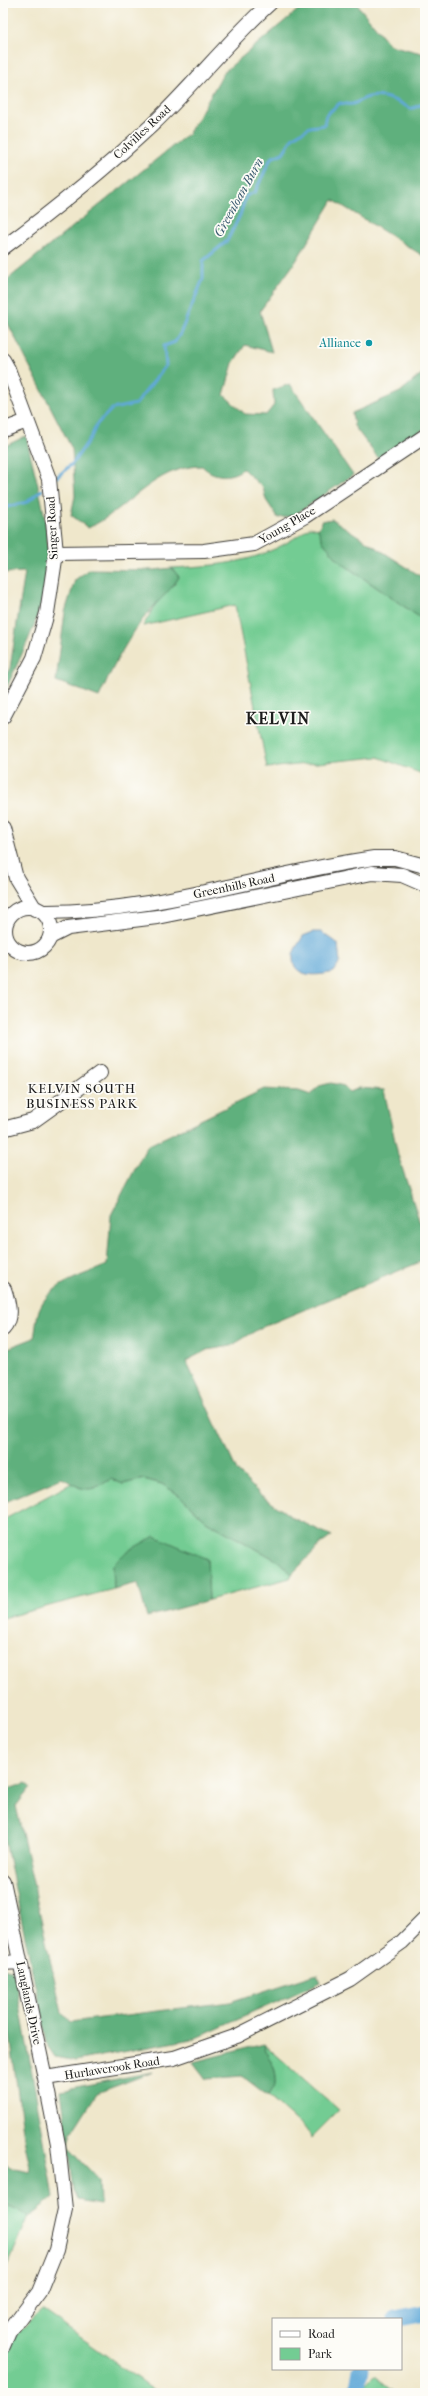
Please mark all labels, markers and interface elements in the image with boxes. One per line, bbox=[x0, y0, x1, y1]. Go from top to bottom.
street label: Colvilles Road bbox=[111, 102, 174, 162]
water label: Greenloan Burn bbox=[211, 155, 266, 239]
place label: Alliance bbox=[318, 336, 361, 350]
marker: Alliance bbox=[364, 338, 374, 348]
street label: Singer Road bbox=[43, 496, 61, 560]
street label: Young Place bbox=[255, 503, 318, 547]
district label: KELVIN bbox=[246, 709, 310, 728]
street label: Greenhills Road bbox=[192, 870, 277, 901]
district label: KELVIN SOUTH BUSINESS PARK bbox=[26, 1081, 138, 1111]
street label: Langlands Drive bbox=[13, 1960, 45, 2046]
street label: Hurlawcrook Road bbox=[63, 2053, 161, 2082]
legend bbox=[272, 2318, 402, 2370]
text: Road bbox=[308, 2327, 335, 2341]
text: Park bbox=[308, 2347, 333, 2361]

